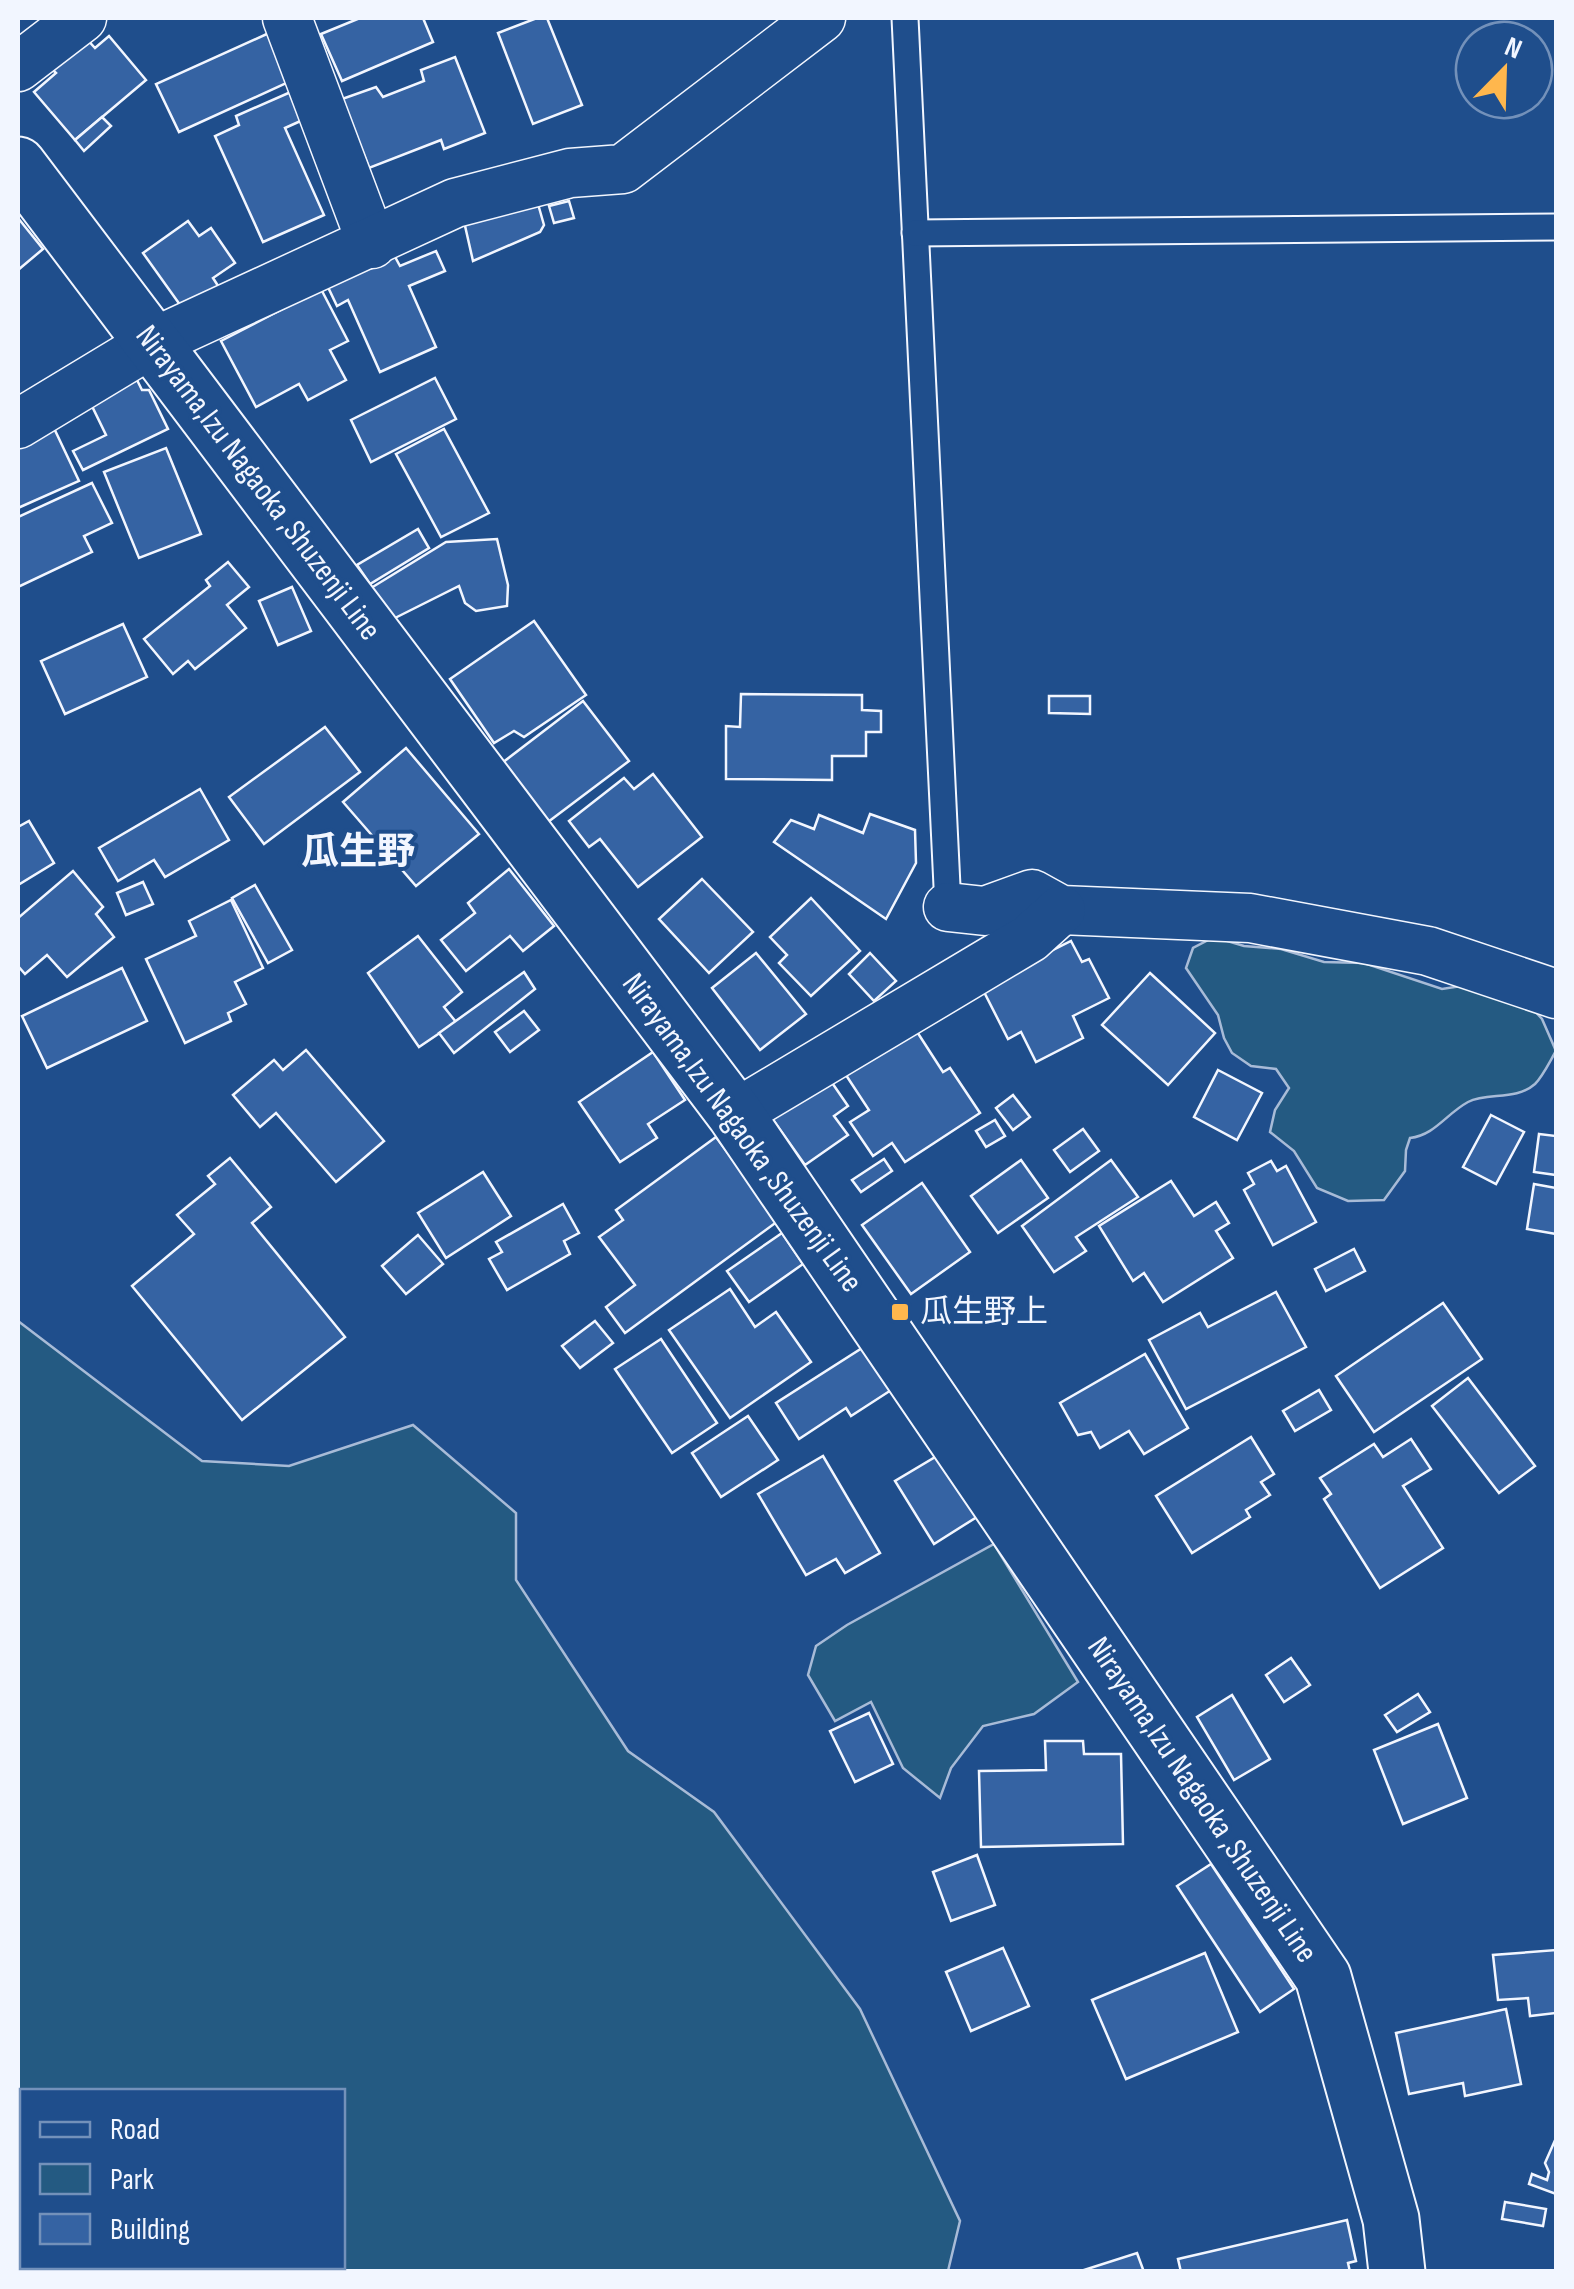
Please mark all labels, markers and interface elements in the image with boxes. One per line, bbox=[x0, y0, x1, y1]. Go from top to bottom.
north arrow bbox=[1454, 20, 1554, 120]
text: N bbox=[1500, 30, 1527, 66]
street label: Nirayama,Izu Nagaoka ,Shuzenji Line bbox=[127, 318, 389, 648]
district label: 瓜生野 bbox=[301, 830, 415, 875]
street label: Nirayama,Izu Nagaoka ,Shuzenji Line bbox=[613, 966, 871, 1300]
place label: 瓜生野上 bbox=[920, 1293, 1048, 1332]
marker: 瓜生野上 bbox=[889, 1301, 911, 1323]
street label: Nirayama,Izu Nagaoka ,Shuzenji Line bbox=[1078, 1630, 1326, 1970]
legend bbox=[20, 2089, 345, 2269]
text: Road bbox=[110, 2112, 160, 2148]
text: Park bbox=[110, 2162, 154, 2198]
text: Building bbox=[110, 2212, 190, 2248]

